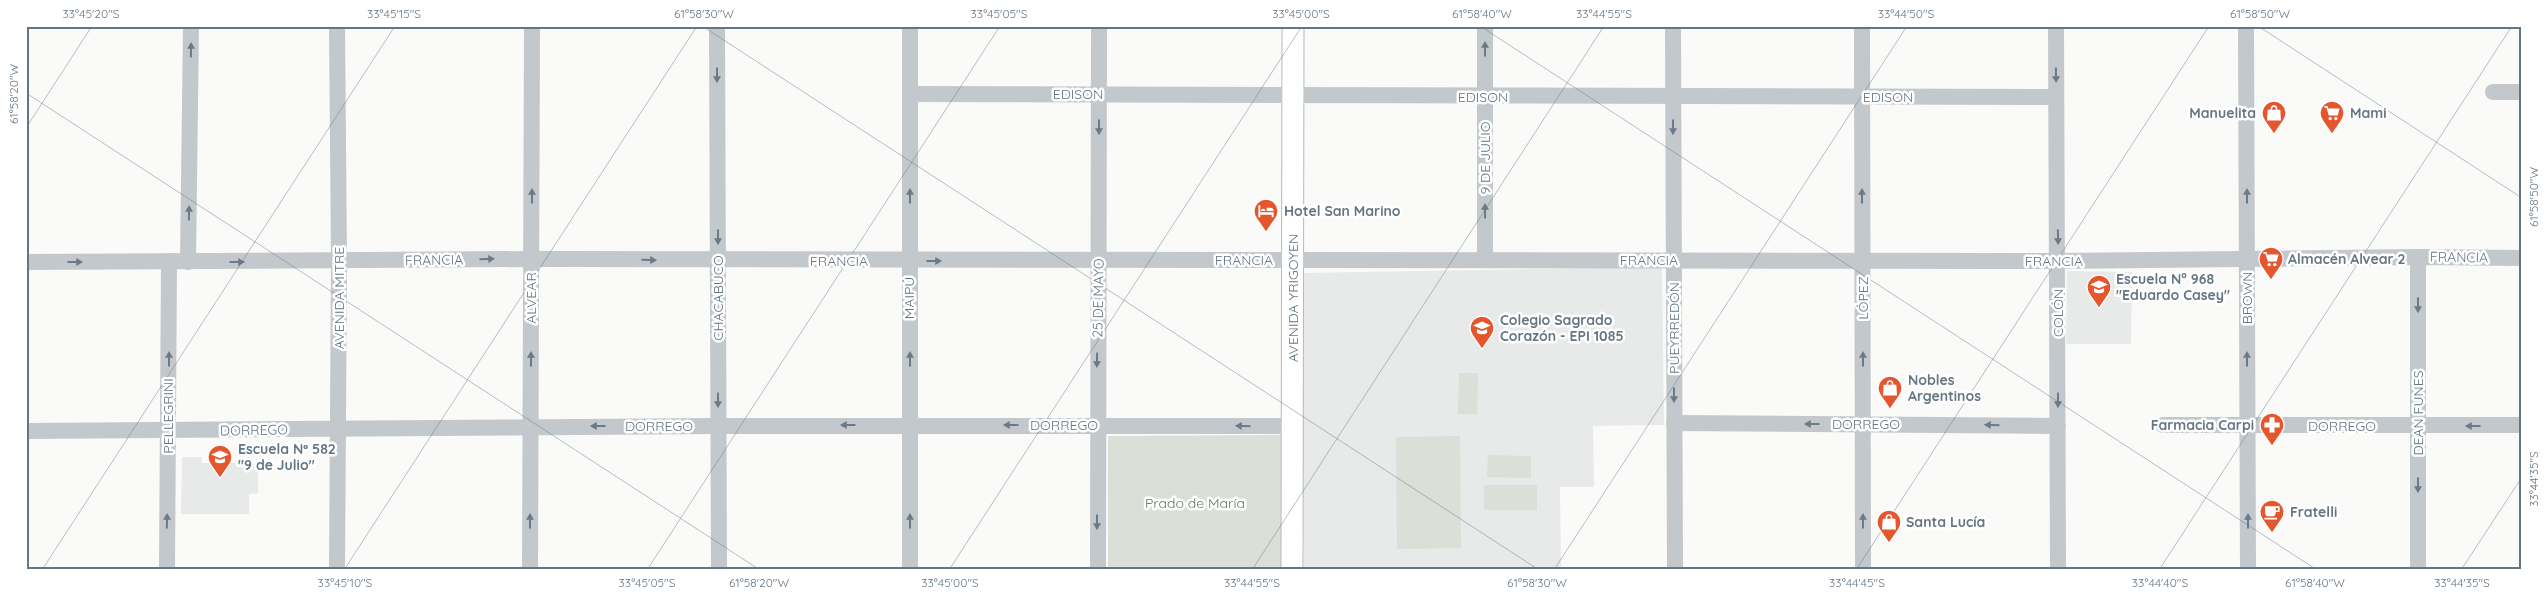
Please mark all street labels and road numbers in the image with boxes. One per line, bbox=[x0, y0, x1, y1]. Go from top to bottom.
street label: EDISON bbox=[1053, 85, 1103, 103]
street label: EDISON bbox=[1458, 88, 1508, 106]
street label: EDISON bbox=[1863, 88, 1913, 106]
street label: 9 DE JULIO bbox=[1476, 121, 1494, 195]
street label: AVENIDA YRIGOYEN bbox=[1284, 234, 1302, 362]
street label: AVENIDA MITRE bbox=[330, 247, 348, 349]
street label: FRANCIA bbox=[2430, 247, 2488, 267]
street label: FRANCIA bbox=[405, 250, 463, 270]
street label: FRANCIA bbox=[1215, 251, 1273, 269]
street label: FRANCIA bbox=[1620, 251, 1678, 269]
street label: FRANCIA bbox=[810, 252, 868, 270]
street label: FRANCIA bbox=[2025, 252, 2083, 270]
street label: CHACABUCO bbox=[709, 255, 727, 341]
street label: 25 DE MAYO bbox=[1088, 258, 1108, 338]
street label: ALVEAR bbox=[522, 272, 540, 324]
street label: BROWN bbox=[2238, 272, 2256, 324]
street label: LÓPEZ bbox=[1854, 276, 1872, 320]
street label: MAIPÚ bbox=[900, 277, 918, 319]
street label: PUEYRREDÓN bbox=[1665, 282, 1683, 374]
street label: COLÓN bbox=[2049, 289, 2067, 337]
street label: DEAN FUNES bbox=[2409, 370, 2427, 456]
street label: PELLEGRINI bbox=[159, 378, 177, 454]
street label: DORREGO bbox=[1832, 415, 1900, 433]
street label: DORREGO bbox=[1030, 416, 1098, 434]
street label: DORREGO bbox=[625, 417, 693, 435]
street label: DORREGO bbox=[2308, 417, 2376, 435]
street label: DORREGO bbox=[220, 420, 288, 440]

